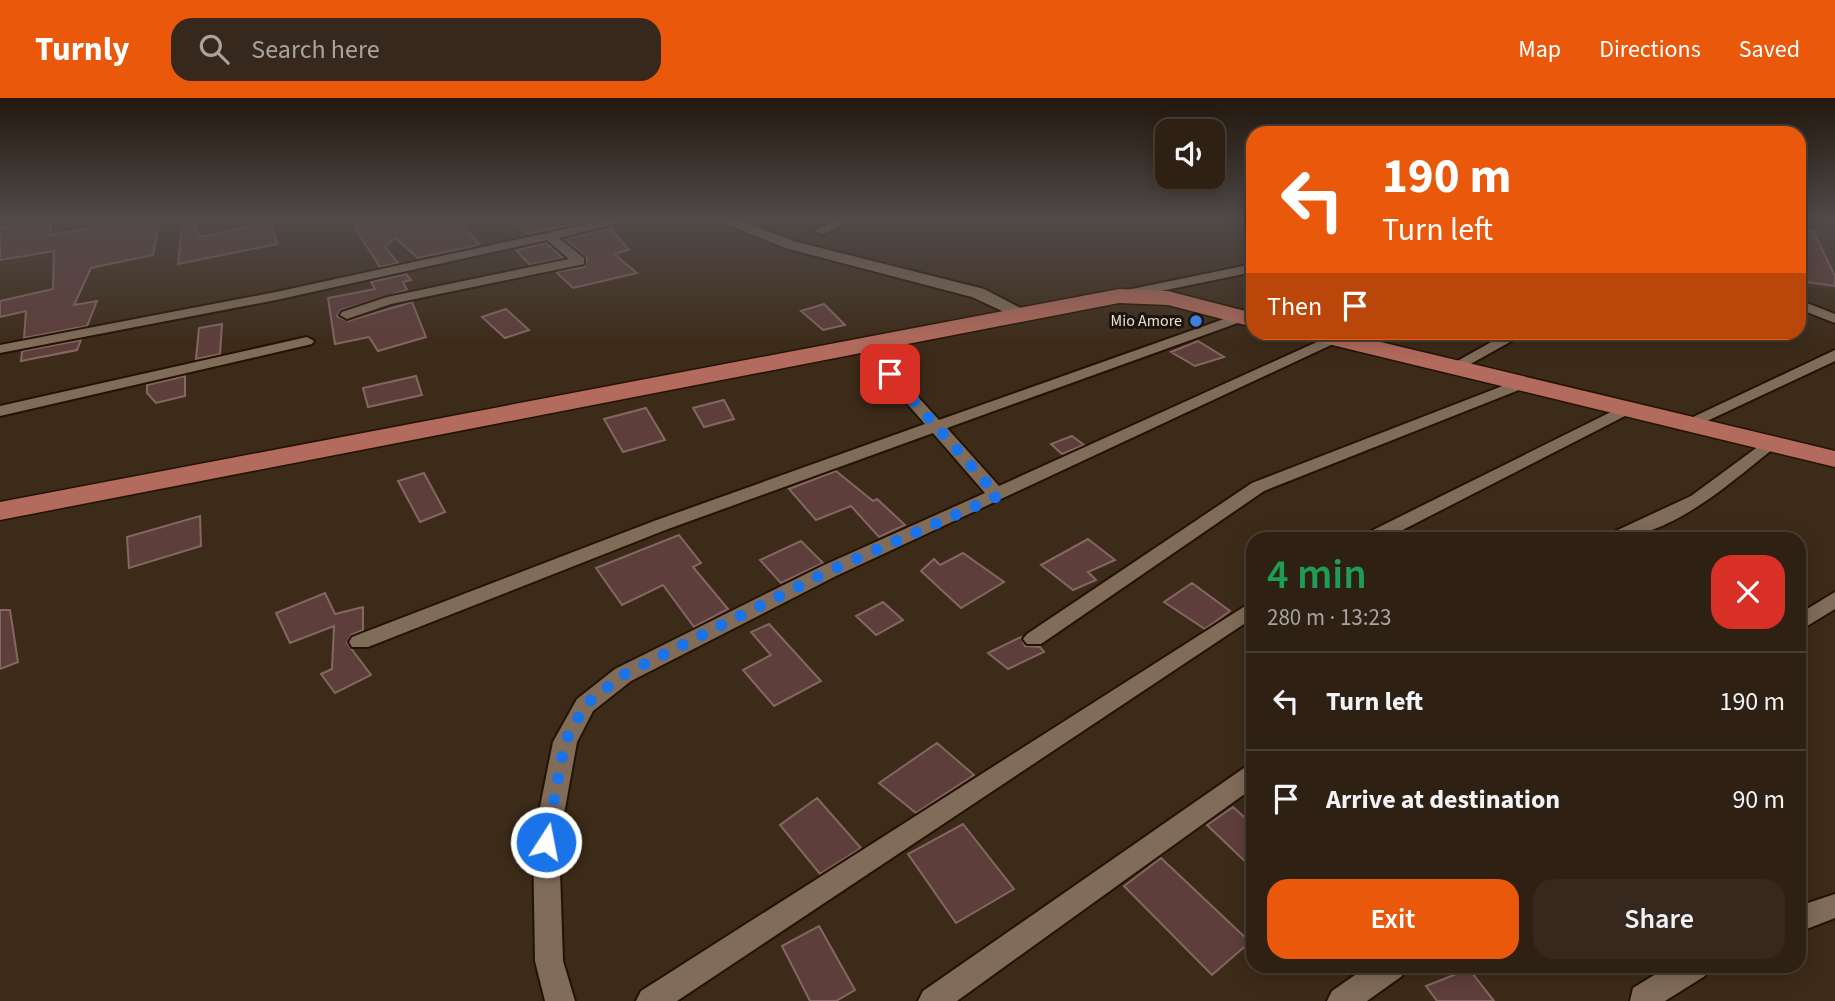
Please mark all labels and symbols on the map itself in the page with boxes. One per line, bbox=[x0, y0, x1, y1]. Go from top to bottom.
place label: Mio Amore bbox=[1111, 310, 1182, 332]
marker: Mio Amore bbox=[1188, 313, 1204, 329]
pin bbox=[860, 344, 920, 404]
position arrow bbox=[509, 805, 583, 879]

